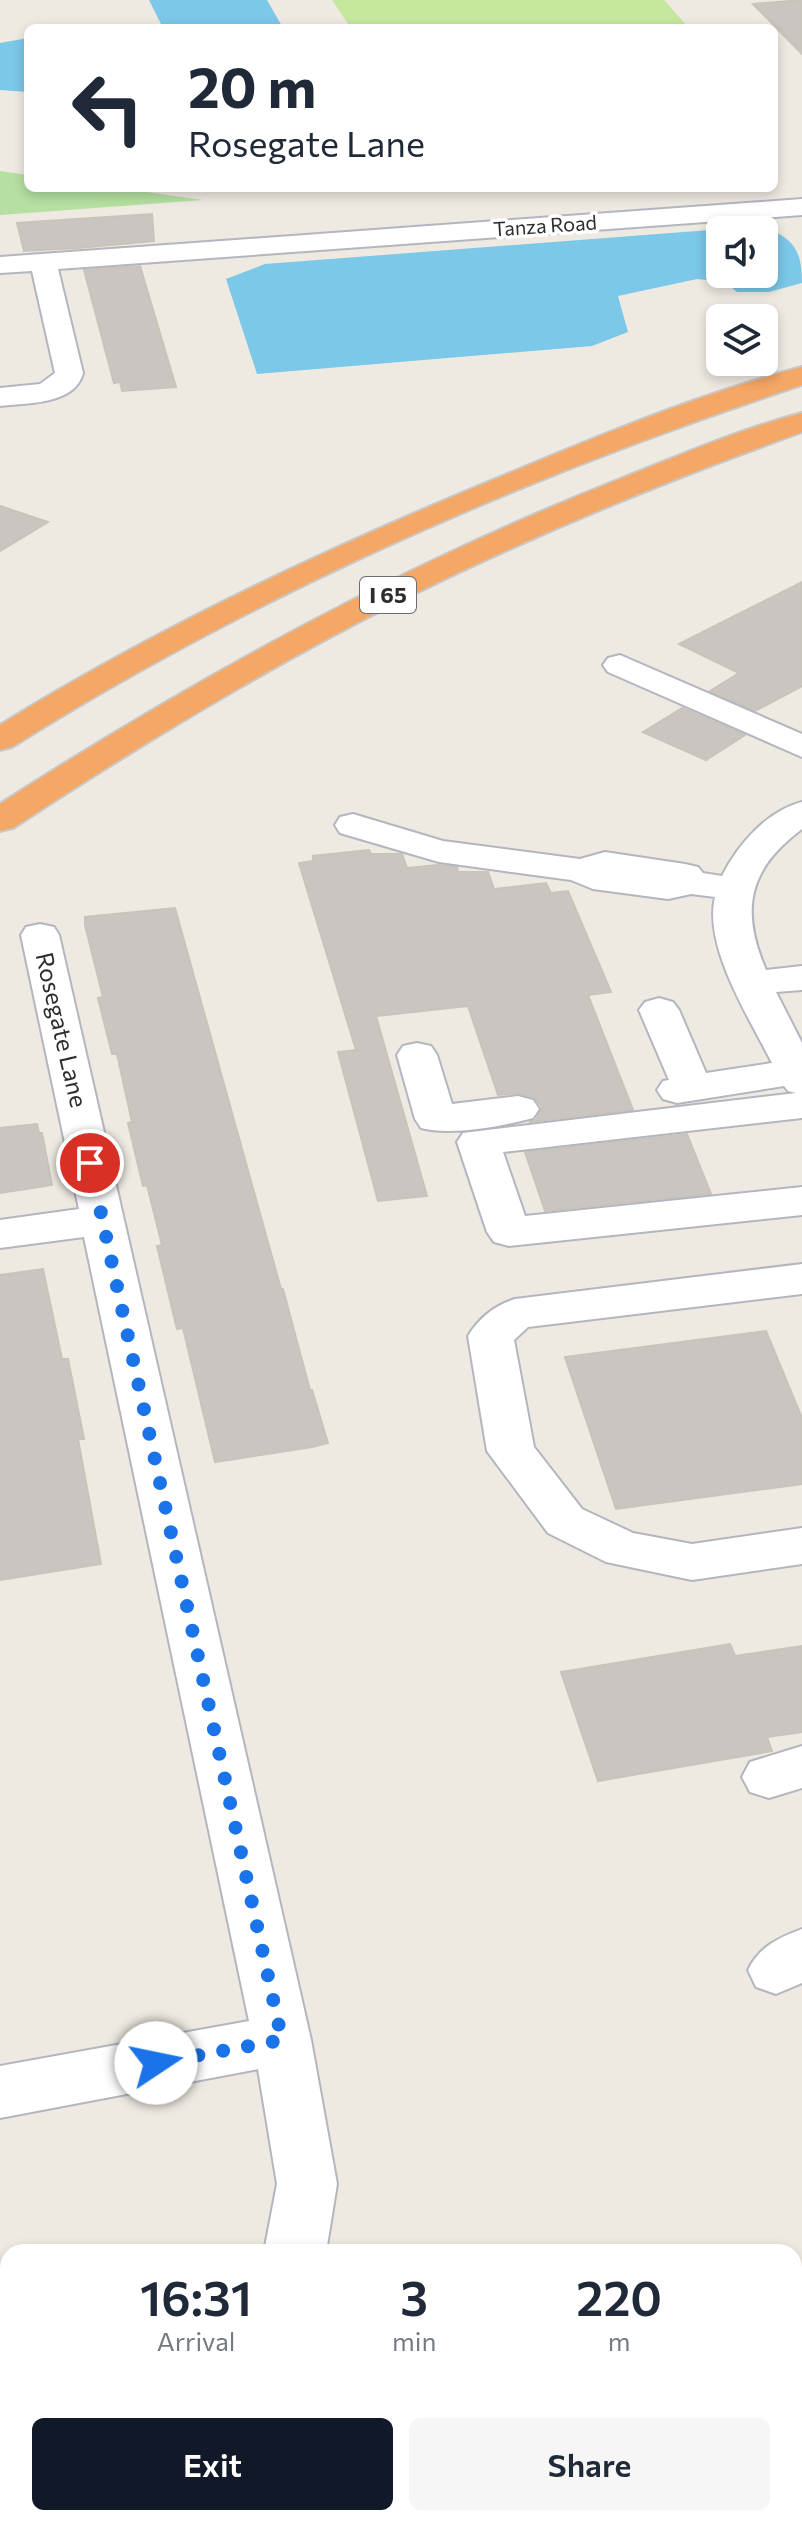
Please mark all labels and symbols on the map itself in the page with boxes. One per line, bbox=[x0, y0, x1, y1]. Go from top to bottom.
street label: Tanza Road bbox=[492, 209, 598, 241]
road number: I 65 bbox=[360, 577, 416, 613]
street label: Rosegate Lane bbox=[31, 949, 94, 1110]
pin bbox=[56, 1129, 124, 1197]
position arrow bbox=[114, 2021, 198, 2105]

